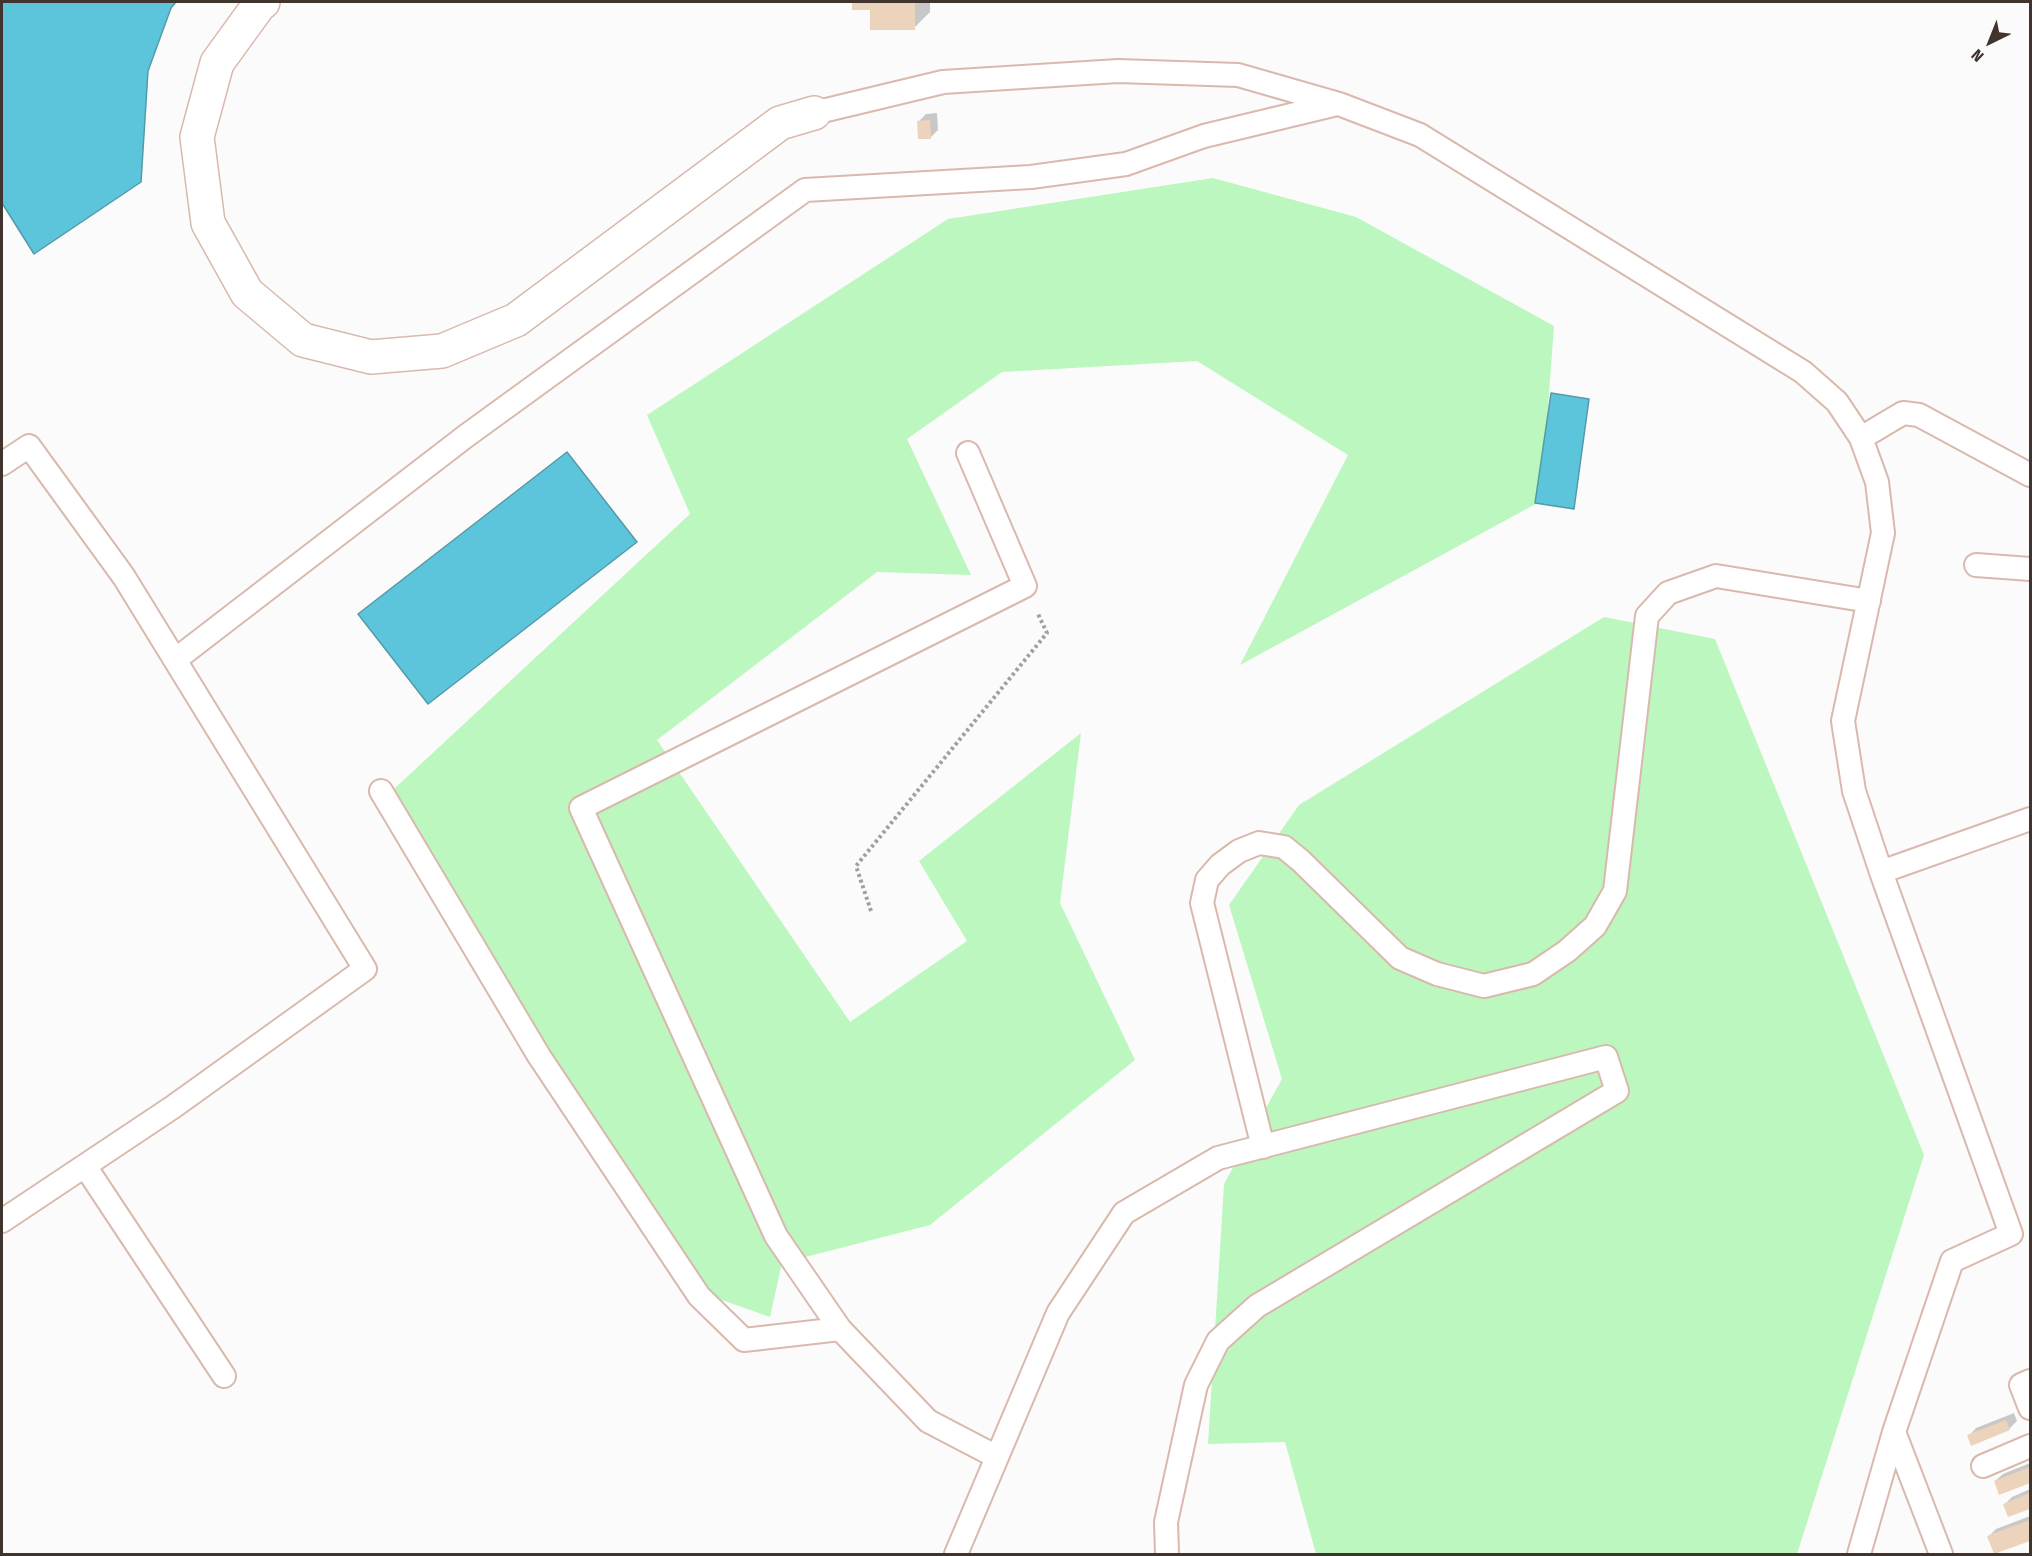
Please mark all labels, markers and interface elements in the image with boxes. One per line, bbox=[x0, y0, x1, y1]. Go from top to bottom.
north arrow bbox=[1960, 12, 2020, 72]
text: N bbox=[1967, 45, 1987, 66]

